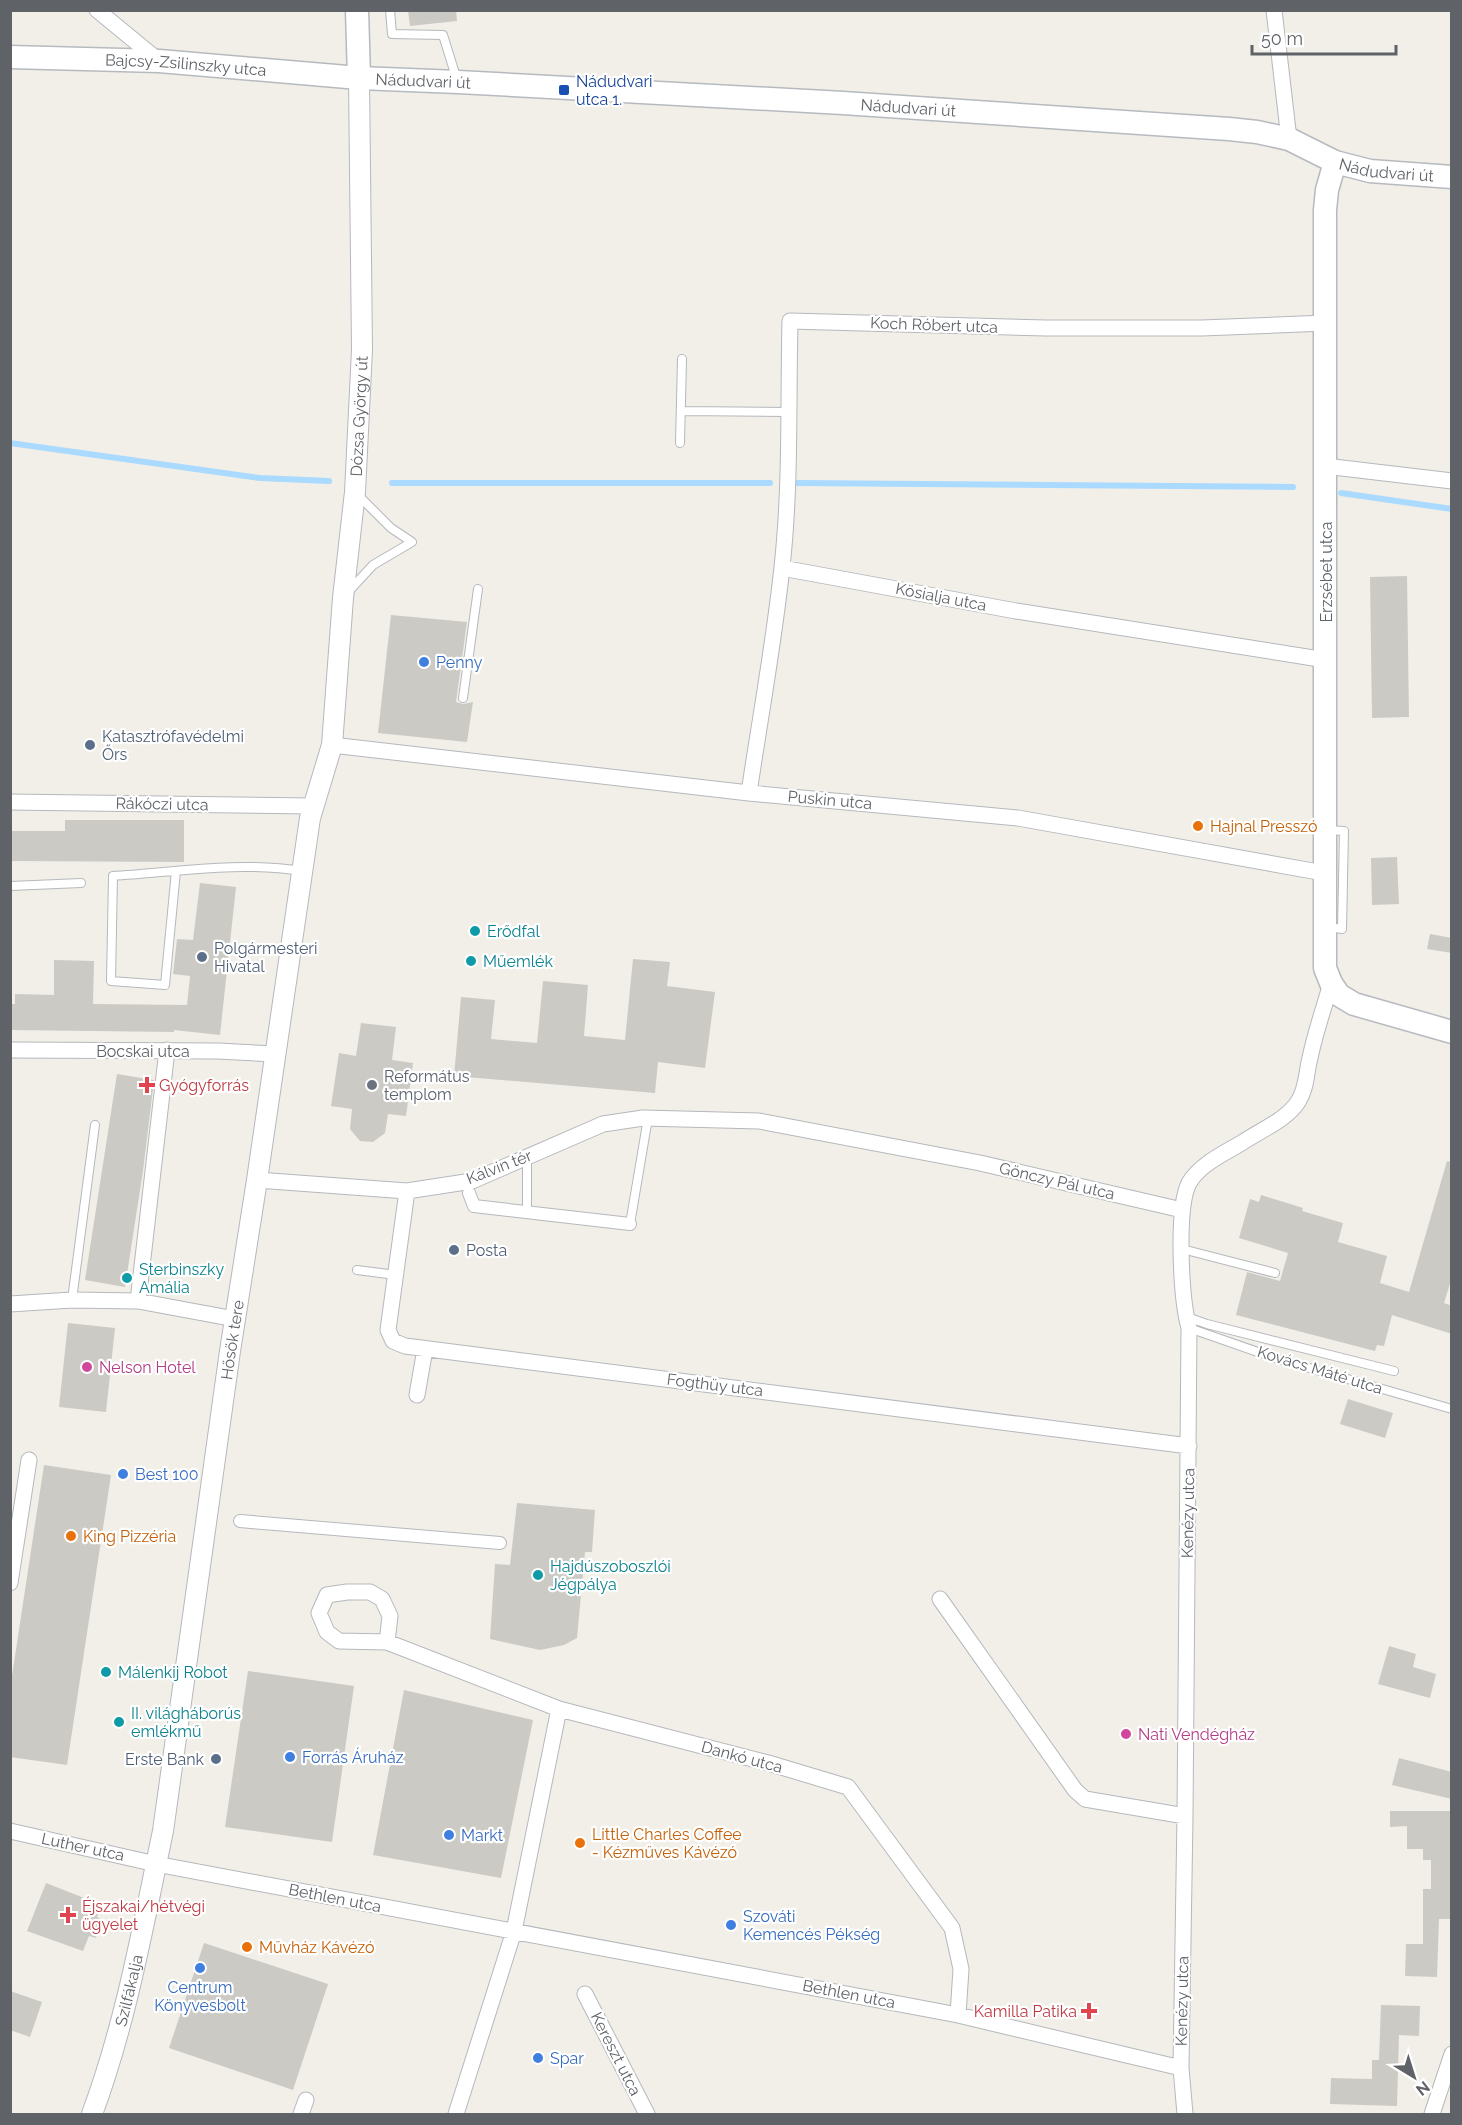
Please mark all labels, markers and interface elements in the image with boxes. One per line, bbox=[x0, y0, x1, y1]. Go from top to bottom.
scale bar bbox=[1252, 18, 1396, 56]
text: 50 m bbox=[1261, 28, 1303, 49]
street label: Bajcsy-Zsilinszky utca bbox=[105, 50, 267, 80]
street label: Nádudvari út bbox=[375, 69, 472, 92]
place label: Nádudvari utca 1. bbox=[576, 72, 653, 109]
marker: Nádudvari utca 1. bbox=[557, 83, 571, 97]
street label: Nádudvari út bbox=[860, 95, 957, 120]
street label: Nádudvari út bbox=[1337, 154, 1435, 185]
street label: Koch Róbert utca bbox=[870, 313, 998, 337]
street label: Dózsa György út bbox=[346, 355, 371, 477]
street label: Erzsébet utca bbox=[1317, 521, 1336, 623]
street label: Kösialja utca bbox=[894, 579, 988, 615]
place label: Penny bbox=[436, 653, 483, 672]
marker: Penny bbox=[417, 655, 431, 669]
place label: Katasztrófavédelmi Őrs bbox=[102, 727, 244, 764]
marker: Katasztrófavédelmi Őrs bbox=[83, 738, 97, 752]
street label: Puskin utca bbox=[787, 787, 873, 813]
street label: Rákóczi utca bbox=[115, 794, 209, 814]
place label: Hajnal Presszó bbox=[1210, 817, 1317, 836]
marker: Hajnal Presszó bbox=[1191, 819, 1205, 833]
place label: Erődfal bbox=[487, 922, 540, 941]
marker: Erődfal bbox=[468, 924, 482, 938]
place label: Polgármesteri Hivatal bbox=[214, 939, 317, 976]
marker: Polgármesteri Hivatal bbox=[195, 950, 209, 964]
place label: Műemlék bbox=[483, 952, 553, 971]
marker: Műemlék bbox=[464, 954, 478, 968]
street label: Bocskai utca bbox=[96, 1042, 190, 1061]
place label: Református templom bbox=[384, 1067, 470, 1104]
place label: Gyógyforrás bbox=[159, 1076, 249, 1095]
marker: Gyógyforrás bbox=[140, 1078, 154, 1092]
marker: Református templom bbox=[365, 1078, 379, 1092]
street label: Kálvin tér bbox=[464, 1146, 535, 1188]
street label: Gönczy Pál utca bbox=[997, 1158, 1117, 1204]
place label: Posta bbox=[466, 1241, 507, 1260]
marker: Posta bbox=[447, 1243, 461, 1257]
place label: Sterbinszky Amália bbox=[139, 1260, 225, 1297]
marker: Sterbinszky Amália bbox=[120, 1271, 134, 1285]
street label: Hősök tere bbox=[217, 1299, 247, 1381]
street label: Kovács Máté utca bbox=[1255, 1342, 1385, 1398]
place label: Nelson Hotel bbox=[99, 1358, 196, 1377]
marker: Nelson Hotel bbox=[80, 1360, 94, 1374]
street label: Fogthüy utca bbox=[666, 1370, 764, 1400]
place label: Best 100 bbox=[135, 1465, 199, 1484]
marker: Best 100 bbox=[116, 1467, 130, 1481]
street label: Kenézy utca bbox=[1178, 1468, 1198, 1558]
place label: King Pizzéria bbox=[83, 1527, 176, 1546]
marker: King Pizzéria bbox=[64, 1529, 78, 1543]
place label: Hajdúszoboszlói Jégpálya bbox=[550, 1557, 671, 1594]
marker: Hajdúszoboszlói Jégpálya bbox=[531, 1568, 545, 1582]
place label: Málenkij Robot bbox=[118, 1663, 228, 1682]
marker: Málenkij Robot bbox=[99, 1665, 113, 1679]
place label: II. világháborús emlékmű bbox=[131, 1704, 241, 1741]
marker: II. világháborús emlékmű bbox=[112, 1715, 126, 1729]
place label: Nati Vendégház bbox=[1138, 1725, 1255, 1744]
marker: Nati Vendégház bbox=[1119, 1727, 1133, 1741]
street label: Dankó utca bbox=[699, 1737, 785, 1777]
place label: Forrás Áruház bbox=[302, 1747, 404, 1767]
place label: Erste Bank bbox=[125, 1750, 205, 1769]
marker: Forrás Áruház bbox=[283, 1750, 297, 1764]
marker: Erste Bank bbox=[209, 1752, 223, 1766]
place label: Little Charles Coffee - Kézműves Kávézó bbox=[592, 1825, 742, 1862]
place label: Markt bbox=[461, 1826, 504, 1845]
marker: Markt bbox=[442, 1828, 456, 1842]
street label: Luther utca bbox=[40, 1829, 126, 1865]
marker: Little Charles Coffee - Kézműves Kávézó bbox=[573, 1836, 587, 1850]
street label: Bethlen utca bbox=[287, 1880, 383, 1916]
place label: Éjszakai/hétvégi ügyelet bbox=[82, 1896, 205, 1934]
marker: Éjszakai/hétvégi ügyelet bbox=[59, 1906, 77, 1924]
place label: Szováti Kemencés Pékség bbox=[743, 1907, 880, 1944]
marker: Szováti Kemencés Pékség bbox=[724, 1918, 738, 1932]
place label: Művház Kávézó bbox=[259, 1938, 375, 1957]
marker: Művház Kávézó bbox=[240, 1940, 254, 1954]
street label: Szilfákalja bbox=[111, 1953, 146, 2028]
street label: Kenézy utca bbox=[1172, 1956, 1192, 2046]
marker: Centrum Könyvesbolt bbox=[193, 1961, 207, 1975]
street label: Bethlen utca bbox=[801, 1976, 897, 2012]
place label: Centrum Könyvesbolt bbox=[154, 1978, 246, 2015]
place label: Kamilla Patika bbox=[974, 2002, 1077, 2021]
marker: Kamilla Patika bbox=[1082, 2004, 1096, 2018]
street label: Kereszt utca bbox=[587, 2009, 645, 2099]
north arrow bbox=[1384, 2047, 1444, 2107]
place label: Spar bbox=[550, 2049, 584, 2068]
marker: Spar bbox=[531, 2051, 545, 2065]
text: N bbox=[1412, 2077, 1434, 2100]

